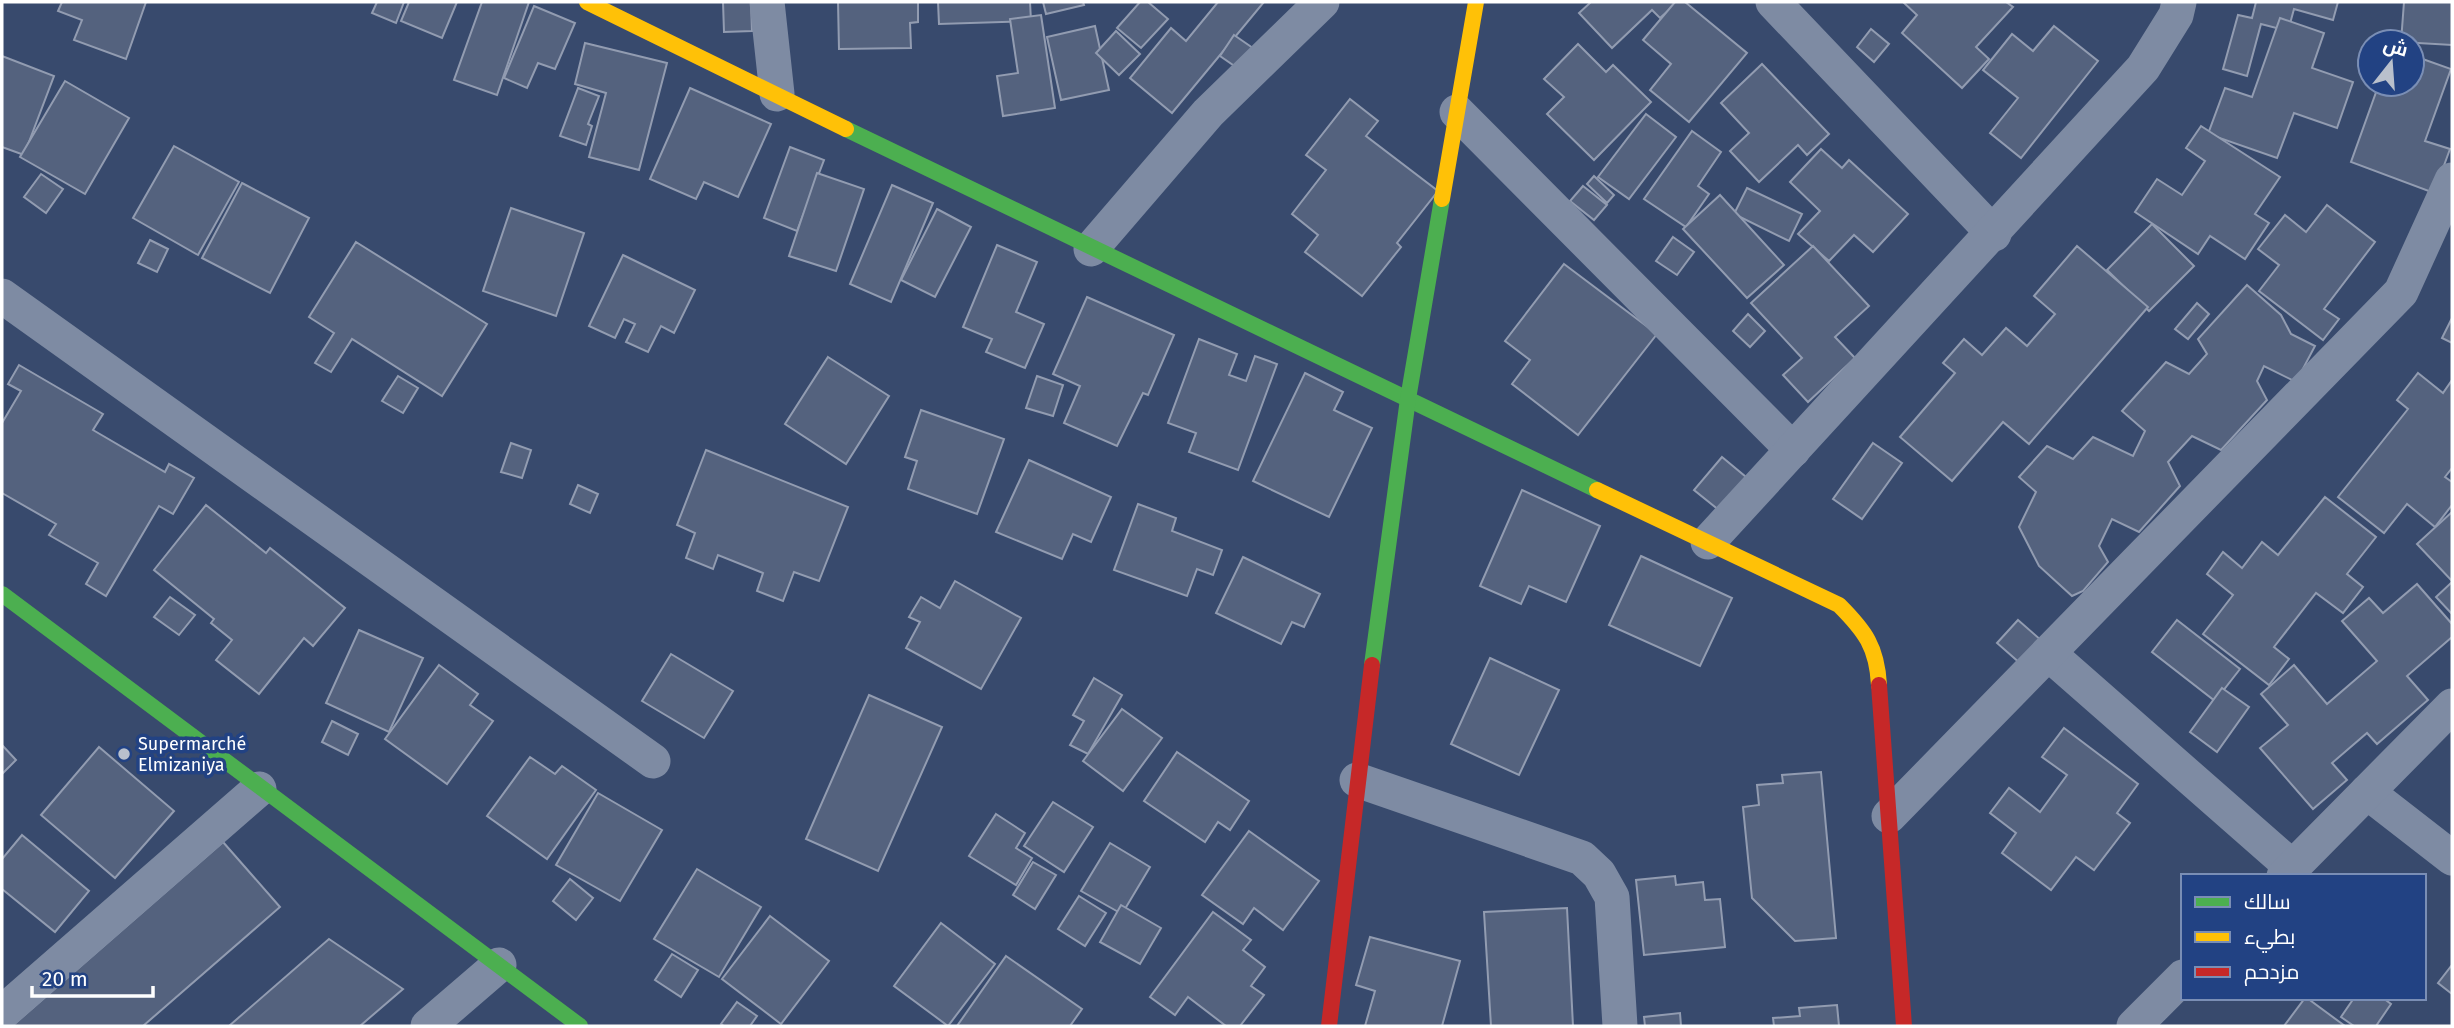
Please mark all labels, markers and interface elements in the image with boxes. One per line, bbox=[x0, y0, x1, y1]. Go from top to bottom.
north arrow bbox=[2356, 28, 2426, 98]
text: ش bbox=[2381, 33, 2411, 62]
place label: Supermarché Elmizaniya bbox=[138, 733, 246, 776]
marker: Supermarché Elmizaniya bbox=[116, 746, 132, 762]
legend bbox=[2181, 874, 2426, 1000]
text: سالك bbox=[2244, 889, 2291, 915]
text: بطيء bbox=[2244, 924, 2295, 953]
scale bar bbox=[32, 954, 152, 998]
text: مزدحم bbox=[2244, 959, 2299, 986]
text: 20 m bbox=[42, 966, 88, 992]

